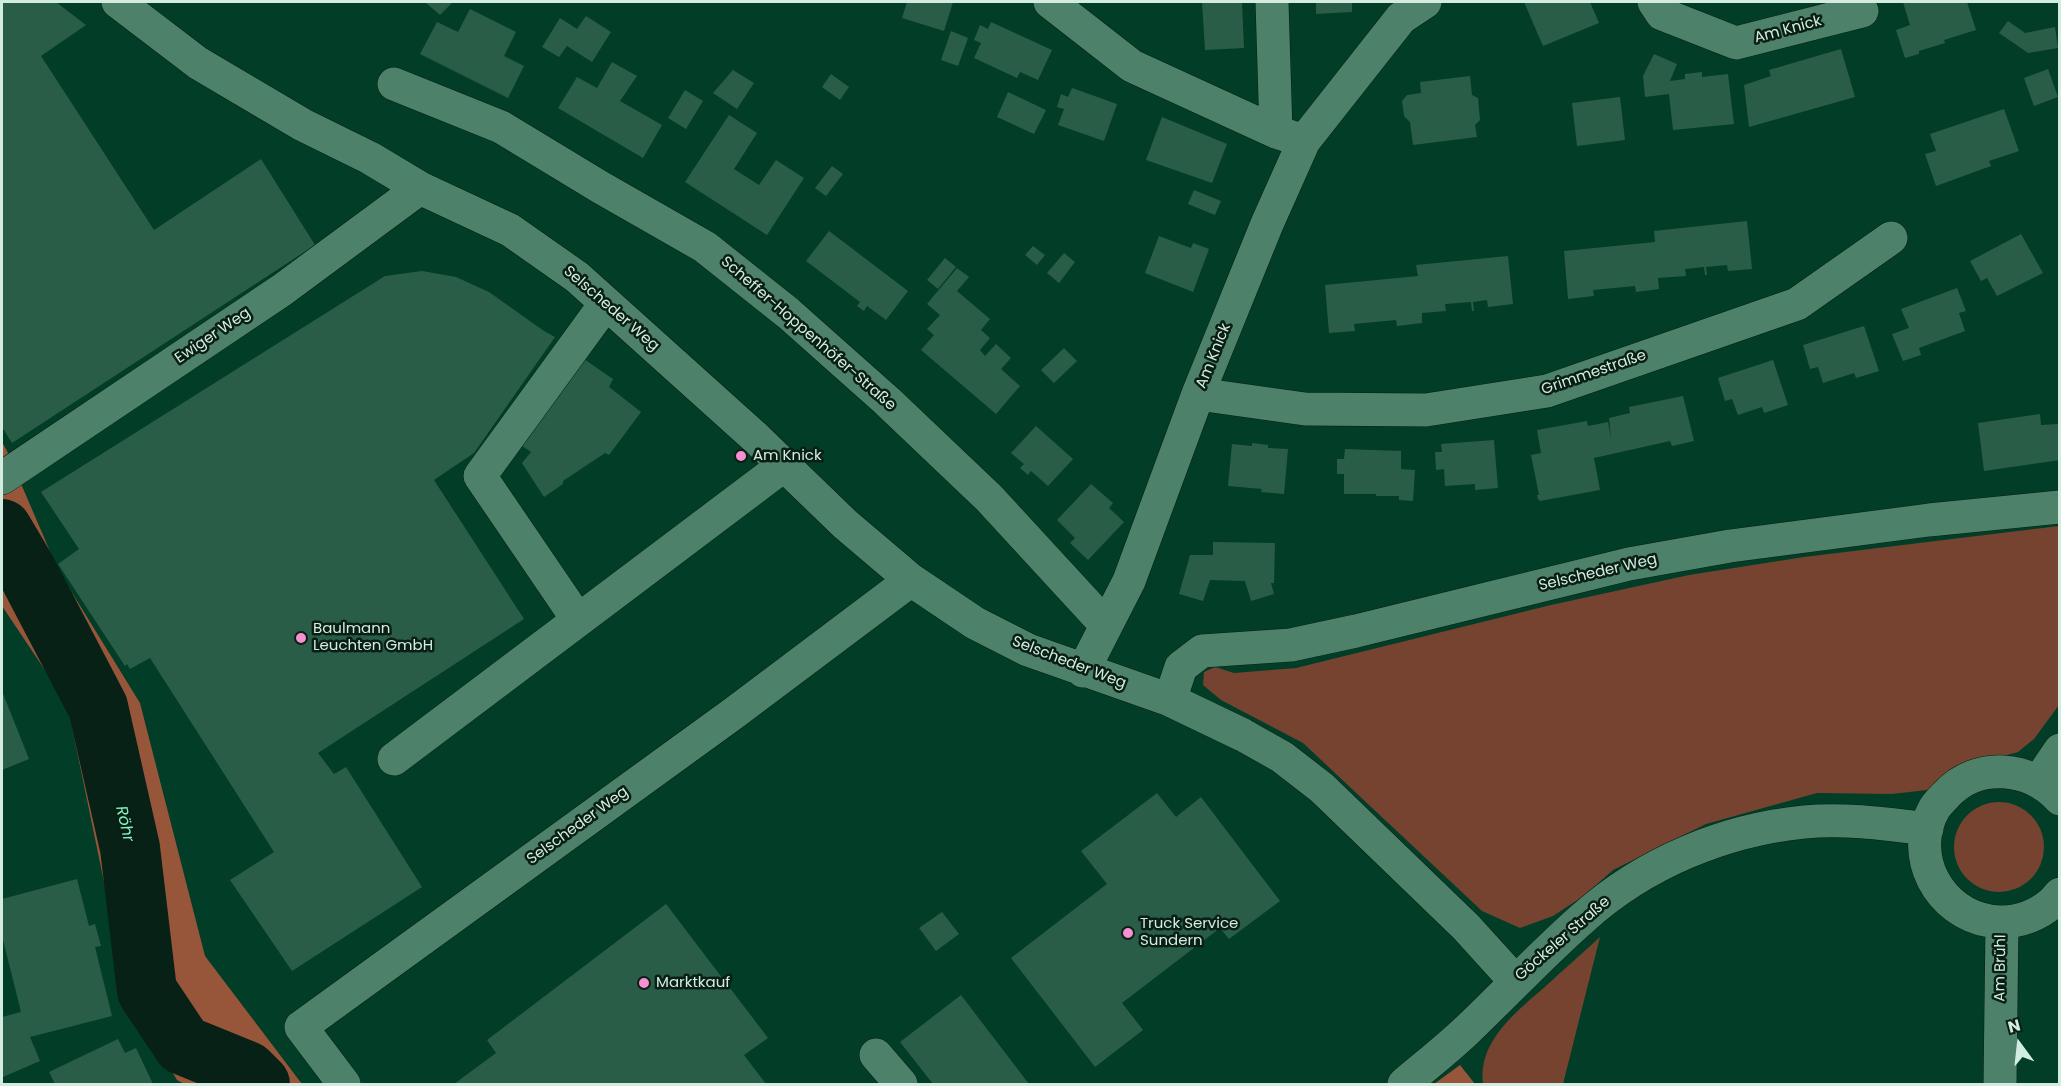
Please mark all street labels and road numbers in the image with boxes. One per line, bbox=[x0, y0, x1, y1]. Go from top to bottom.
street label: Am Knick bbox=[1753, 12, 1823, 48]
street label: Scheffer-Hoppenhöfer-Straße bbox=[717, 253, 899, 415]
street label: Selscheder Weg bbox=[560, 263, 662, 355]
street label: Ewiger Weg bbox=[172, 304, 254, 368]
street label: Am Knick bbox=[1193, 321, 1235, 391]
street label: Grimmestraße bbox=[1539, 347, 1649, 399]
street label: Selscheder Weg bbox=[1537, 551, 1659, 595]
street label: Selscheder Weg bbox=[1009, 633, 1129, 693]
street label: Selscheder Weg bbox=[524, 783, 632, 869]
street label: Göckeler Straße bbox=[1512, 893, 1614, 985]
street label: Am Brühl bbox=[1991, 934, 2011, 1002]

